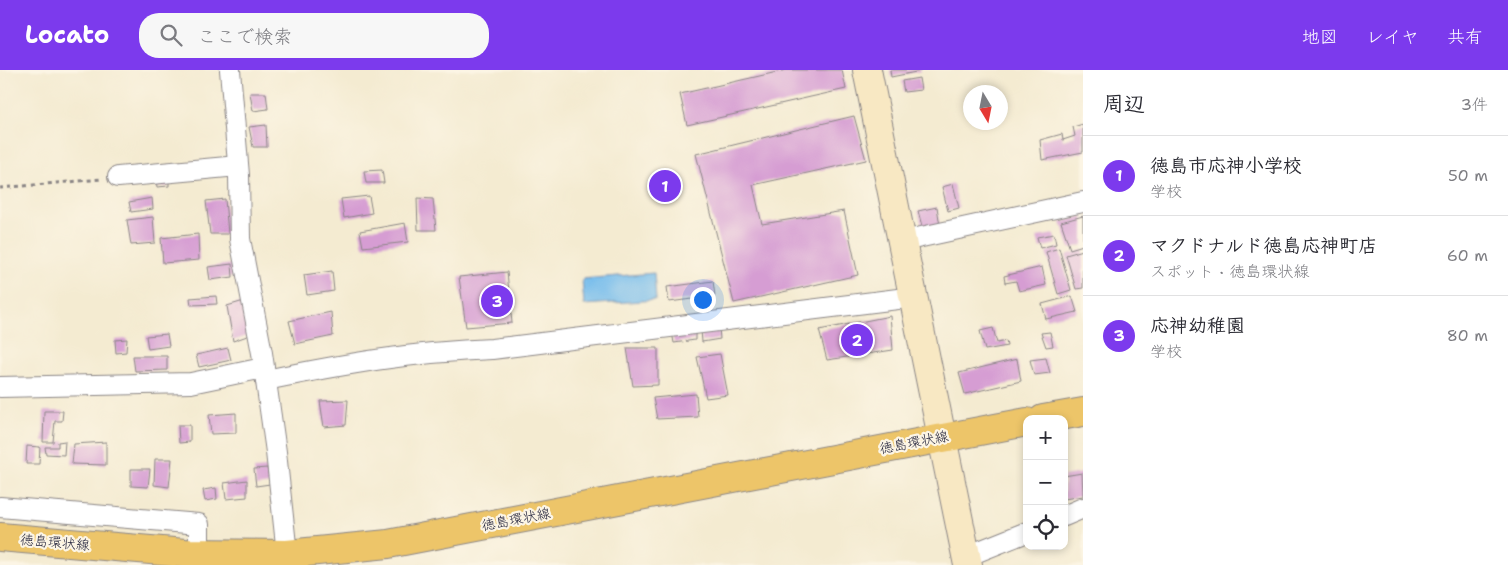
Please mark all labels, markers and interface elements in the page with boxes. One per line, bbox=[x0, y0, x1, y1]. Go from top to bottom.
search box bbox=[139, 13, 489, 58]
text: Locato bbox=[25, 19, 109, 51]
icon: search bbox=[157, 21, 185, 49]
text: ここで検索 bbox=[197, 24, 292, 49]
text: 地図 bbox=[1302, 25, 1338, 49]
text: レイヤ bbox=[1366, 25, 1419, 49]
text: 共有 bbox=[1447, 25, 1483, 49]
north arrow bbox=[963, 85, 1008, 130]
text: 周辺 bbox=[1103, 90, 1145, 118]
text: 3件 bbox=[1461, 94, 1488, 115]
text: 徳島市応神小学校 bbox=[1150, 153, 1302, 178]
text: 1 bbox=[1115, 165, 1123, 186]
text: 50 m bbox=[1448, 165, 1488, 186]
pin: 1 bbox=[649, 167, 681, 205]
text: 学校 bbox=[1150, 181, 1182, 202]
text: マクドナルド徳島応神町店 bbox=[1150, 233, 1377, 258]
text: 2 bbox=[1113, 245, 1125, 266]
text: 60 m bbox=[1447, 245, 1488, 266]
text: スポット · 徳島環状線 bbox=[1150, 261, 1309, 282]
pin: 3 bbox=[481, 282, 513, 320]
your location bbox=[690, 287, 716, 313]
text: 応神幼稚園 bbox=[1150, 313, 1245, 338]
pin: 2 bbox=[841, 321, 873, 359]
text: 3 bbox=[1113, 325, 1125, 346]
text: 80 m bbox=[1447, 325, 1488, 346]
text: 学校 bbox=[1150, 341, 1182, 362]
map controls bbox=[1023, 415, 1068, 550]
button: + bbox=[1023, 415, 1068, 460]
street label: 徳島環状線 bbox=[878, 426, 950, 458]
button: − bbox=[1023, 460, 1068, 505]
street label: 徳島環状線 bbox=[480, 503, 552, 535]
button: locate bbox=[1023, 505, 1068, 550]
street label: 徳島環状線 bbox=[19, 530, 91, 554]

